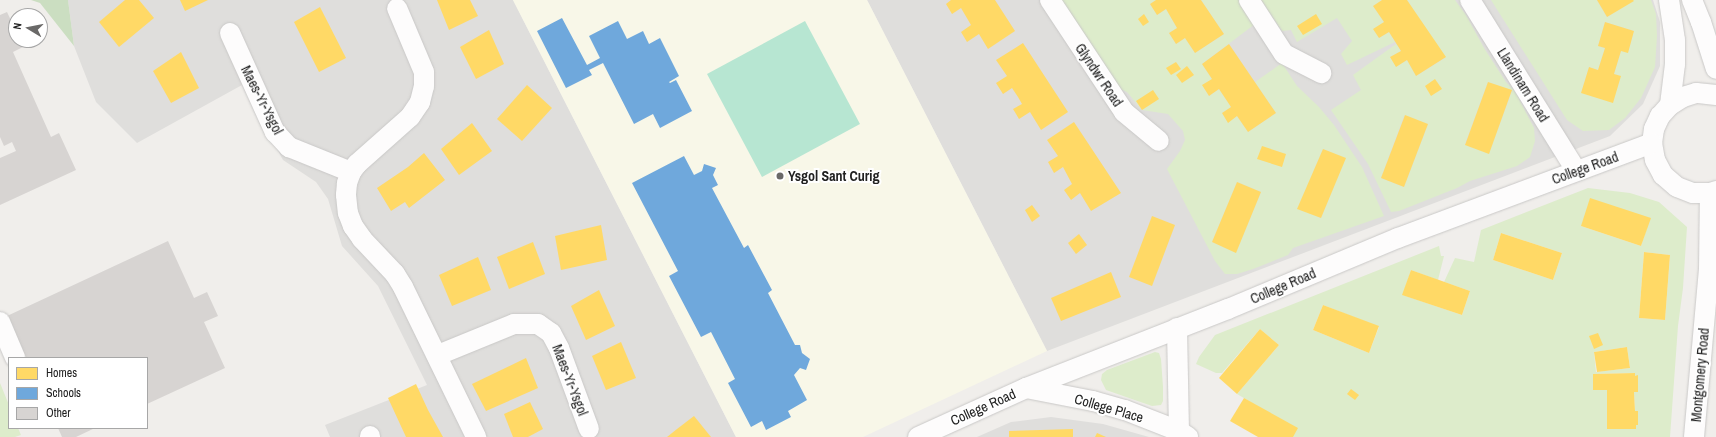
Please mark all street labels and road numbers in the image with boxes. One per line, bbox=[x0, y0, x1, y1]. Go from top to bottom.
street label: Glyndwr Road bbox=[1072, 40, 1126, 110]
street label: Llandinam Road bbox=[1494, 45, 1552, 125]
street label: Maes-Yr-Ysgol bbox=[237, 63, 287, 137]
street label: College Road bbox=[1549, 148, 1621, 188]
street label: College Road bbox=[1248, 265, 1318, 307]
street label: Montgomery Road bbox=[1688, 327, 1712, 423]
street label: Maes-Yr-Ysgol bbox=[549, 342, 591, 418]
street label: College Road bbox=[948, 385, 1018, 429]
street label: College Place bbox=[1073, 390, 1145, 426]

